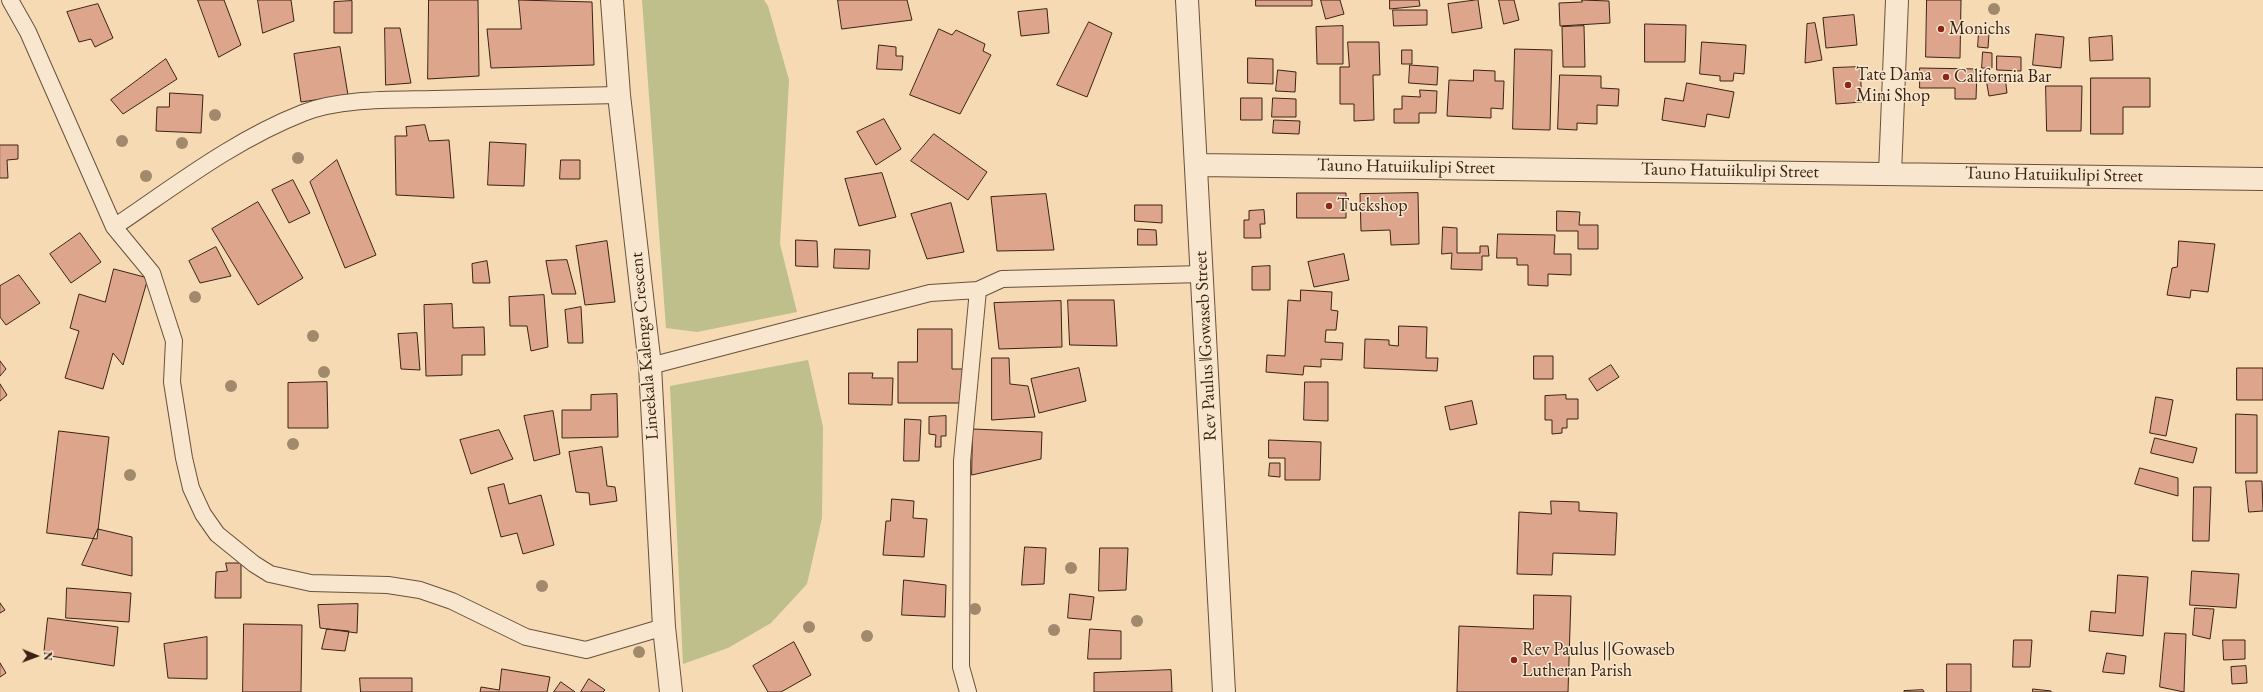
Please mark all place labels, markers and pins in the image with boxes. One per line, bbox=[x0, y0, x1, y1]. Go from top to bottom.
place label: Monichs bbox=[1949, 18, 2010, 40]
marker: Monichs bbox=[1936, 24, 1946, 34]
place label: Tate Dama Mini Shop bbox=[1856, 64, 1932, 106]
place label: California Bar bbox=[1954, 66, 2051, 88]
marker: California Bar bbox=[1941, 72, 1951, 82]
marker: Tate Dama Mini Shop bbox=[1843, 80, 1853, 90]
place label: Tuckshop bbox=[1337, 195, 1408, 217]
marker: Tuckshop bbox=[1324, 201, 1334, 211]
place label: Rev Paulus ||Gowaseb Lutheran Parish bbox=[1522, 639, 1675, 682]
marker: Rev Paulus ||Gowaseb Lutheran Parish bbox=[1509, 655, 1519, 665]

